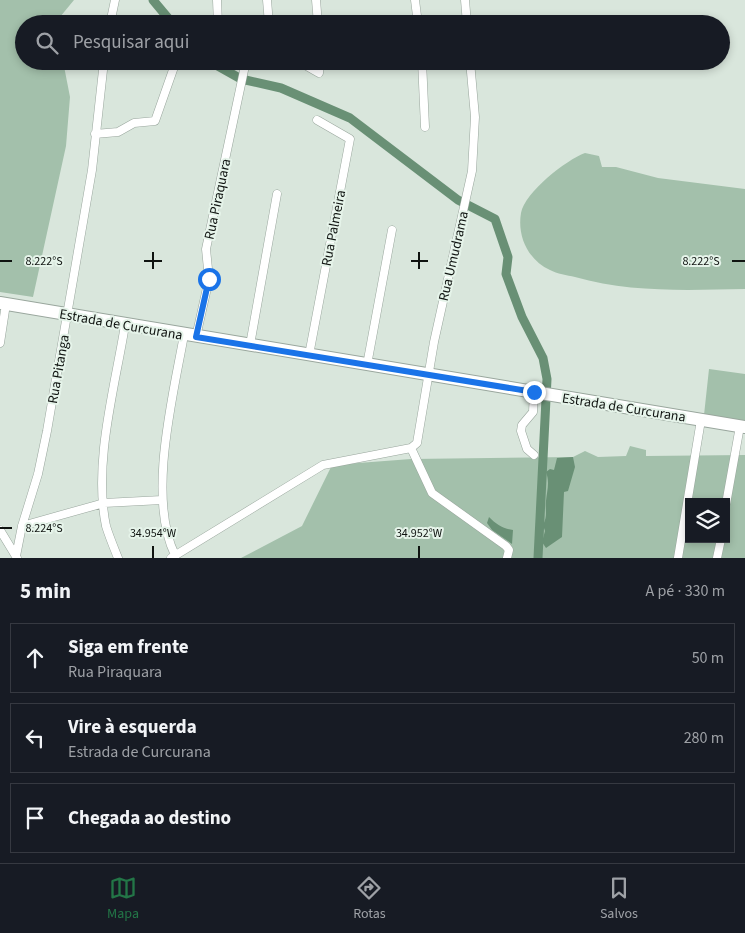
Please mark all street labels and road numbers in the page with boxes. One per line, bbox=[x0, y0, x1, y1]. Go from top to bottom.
street label: Rua Piraquara bbox=[200, 157, 236, 242]
street label: Rua Palmeira bbox=[317, 189, 351, 268]
street label: Rua Umudrama bbox=[434, 209, 474, 303]
street label: Estrada de Curcurana bbox=[58, 304, 184, 346]
street label: Rua Pitanga bbox=[43, 333, 75, 405]
street label: Estrada de Curcurana bbox=[561, 388, 687, 428]

